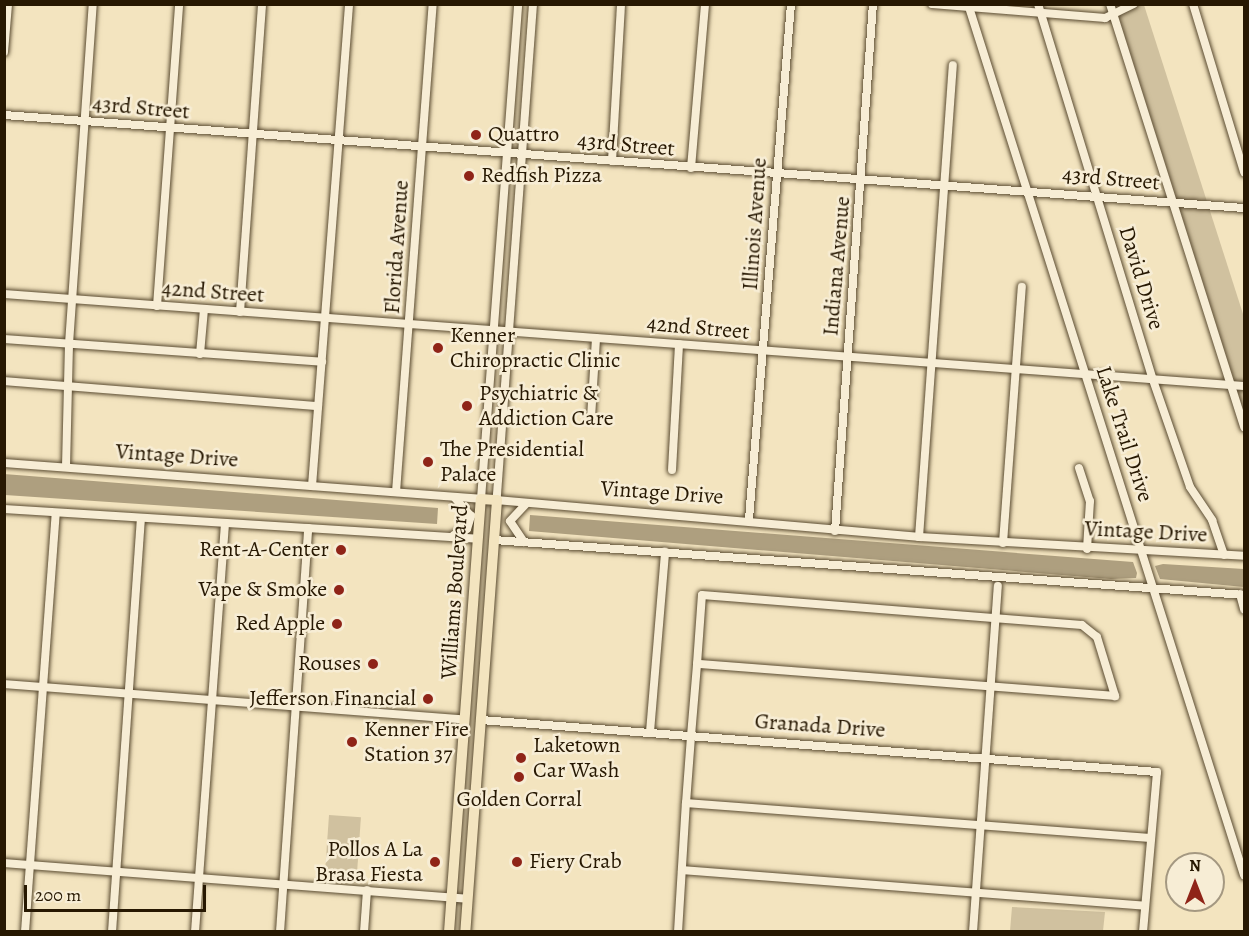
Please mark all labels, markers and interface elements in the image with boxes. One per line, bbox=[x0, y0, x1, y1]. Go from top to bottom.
street label: 43rd Street bbox=[91, 91, 191, 125]
place label: Quattro bbox=[488, 122, 559, 148]
marker: Quattro bbox=[469, 128, 483, 142]
street label: 43rd Street bbox=[576, 128, 676, 162]
street label: Illinois Avenue bbox=[737, 157, 773, 291]
street label: 43rd Street bbox=[1061, 162, 1161, 196]
place label: Redfish Pizza bbox=[481, 163, 602, 189]
marker: Redfish Pizza bbox=[462, 169, 476, 183]
street label: Florida Avenue bbox=[379, 179, 415, 315]
street label: Indiana Avenue bbox=[818, 195, 856, 337]
street label: David Drive bbox=[1113, 223, 1169, 333]
street label: 42nd Street bbox=[161, 275, 265, 309]
street label: 42nd Street bbox=[646, 310, 750, 346]
place label: Kenner Chiropractic Clinic bbox=[450, 322, 620, 374]
marker: Kenner Chiropractic Clinic bbox=[431, 341, 445, 355]
street label: Lake Trail Drive bbox=[1090, 363, 1158, 505]
place label: Psychiatric & Addiction Care bbox=[479, 380, 614, 432]
marker: Psychiatric & Addiction Care bbox=[460, 399, 474, 413]
place label: The Presidential Palace bbox=[440, 436, 584, 488]
street label: Vintage Drive bbox=[115, 439, 239, 473]
marker: The Presidential Palace bbox=[421, 455, 435, 469]
street label: Vintage Drive bbox=[600, 476, 724, 510]
street label: Williams Boulevard bbox=[436, 504, 474, 680]
street label: Vintage Drive bbox=[1084, 516, 1208, 548]
place label: Rent-A-Center bbox=[199, 537, 329, 563]
marker: Rent-A-Center bbox=[334, 543, 348, 557]
place label: Vape & Smoke bbox=[198, 577, 327, 603]
marker: Vape & Smoke bbox=[332, 583, 346, 597]
place label: Red Apple bbox=[235, 611, 325, 637]
marker: Red Apple bbox=[330, 617, 344, 631]
place label: Rouses bbox=[298, 651, 361, 677]
marker: Rouses bbox=[366, 657, 380, 671]
place label: Jefferson Financial bbox=[249, 686, 416, 712]
marker: Jefferson Financial bbox=[421, 692, 435, 706]
street label: Granada Drive bbox=[754, 708, 886, 744]
place label: Kenner Fire Station 37 bbox=[364, 716, 469, 768]
place label: Laketown Car Wash bbox=[533, 732, 620, 784]
marker: Kenner Fire Station 37 bbox=[345, 735, 359, 749]
marker: Laketown Car Wash bbox=[514, 751, 528, 765]
marker: Golden Corral bbox=[512, 770, 526, 784]
place label: Golden Corral bbox=[456, 787, 582, 813]
place label: Pollos A La Brasa Fiesta bbox=[315, 836, 423, 888]
place label: Fiery Crab bbox=[529, 849, 622, 875]
north arrow bbox=[1165, 852, 1225, 912]
marker: Pollos A La Brasa Fiesta bbox=[428, 855, 442, 869]
marker: Fiery Crab bbox=[510, 855, 524, 869]
text: N bbox=[1189, 855, 1201, 877]
scale bar bbox=[27, 873, 208, 911]
text: 200 m bbox=[35, 883, 81, 907]

